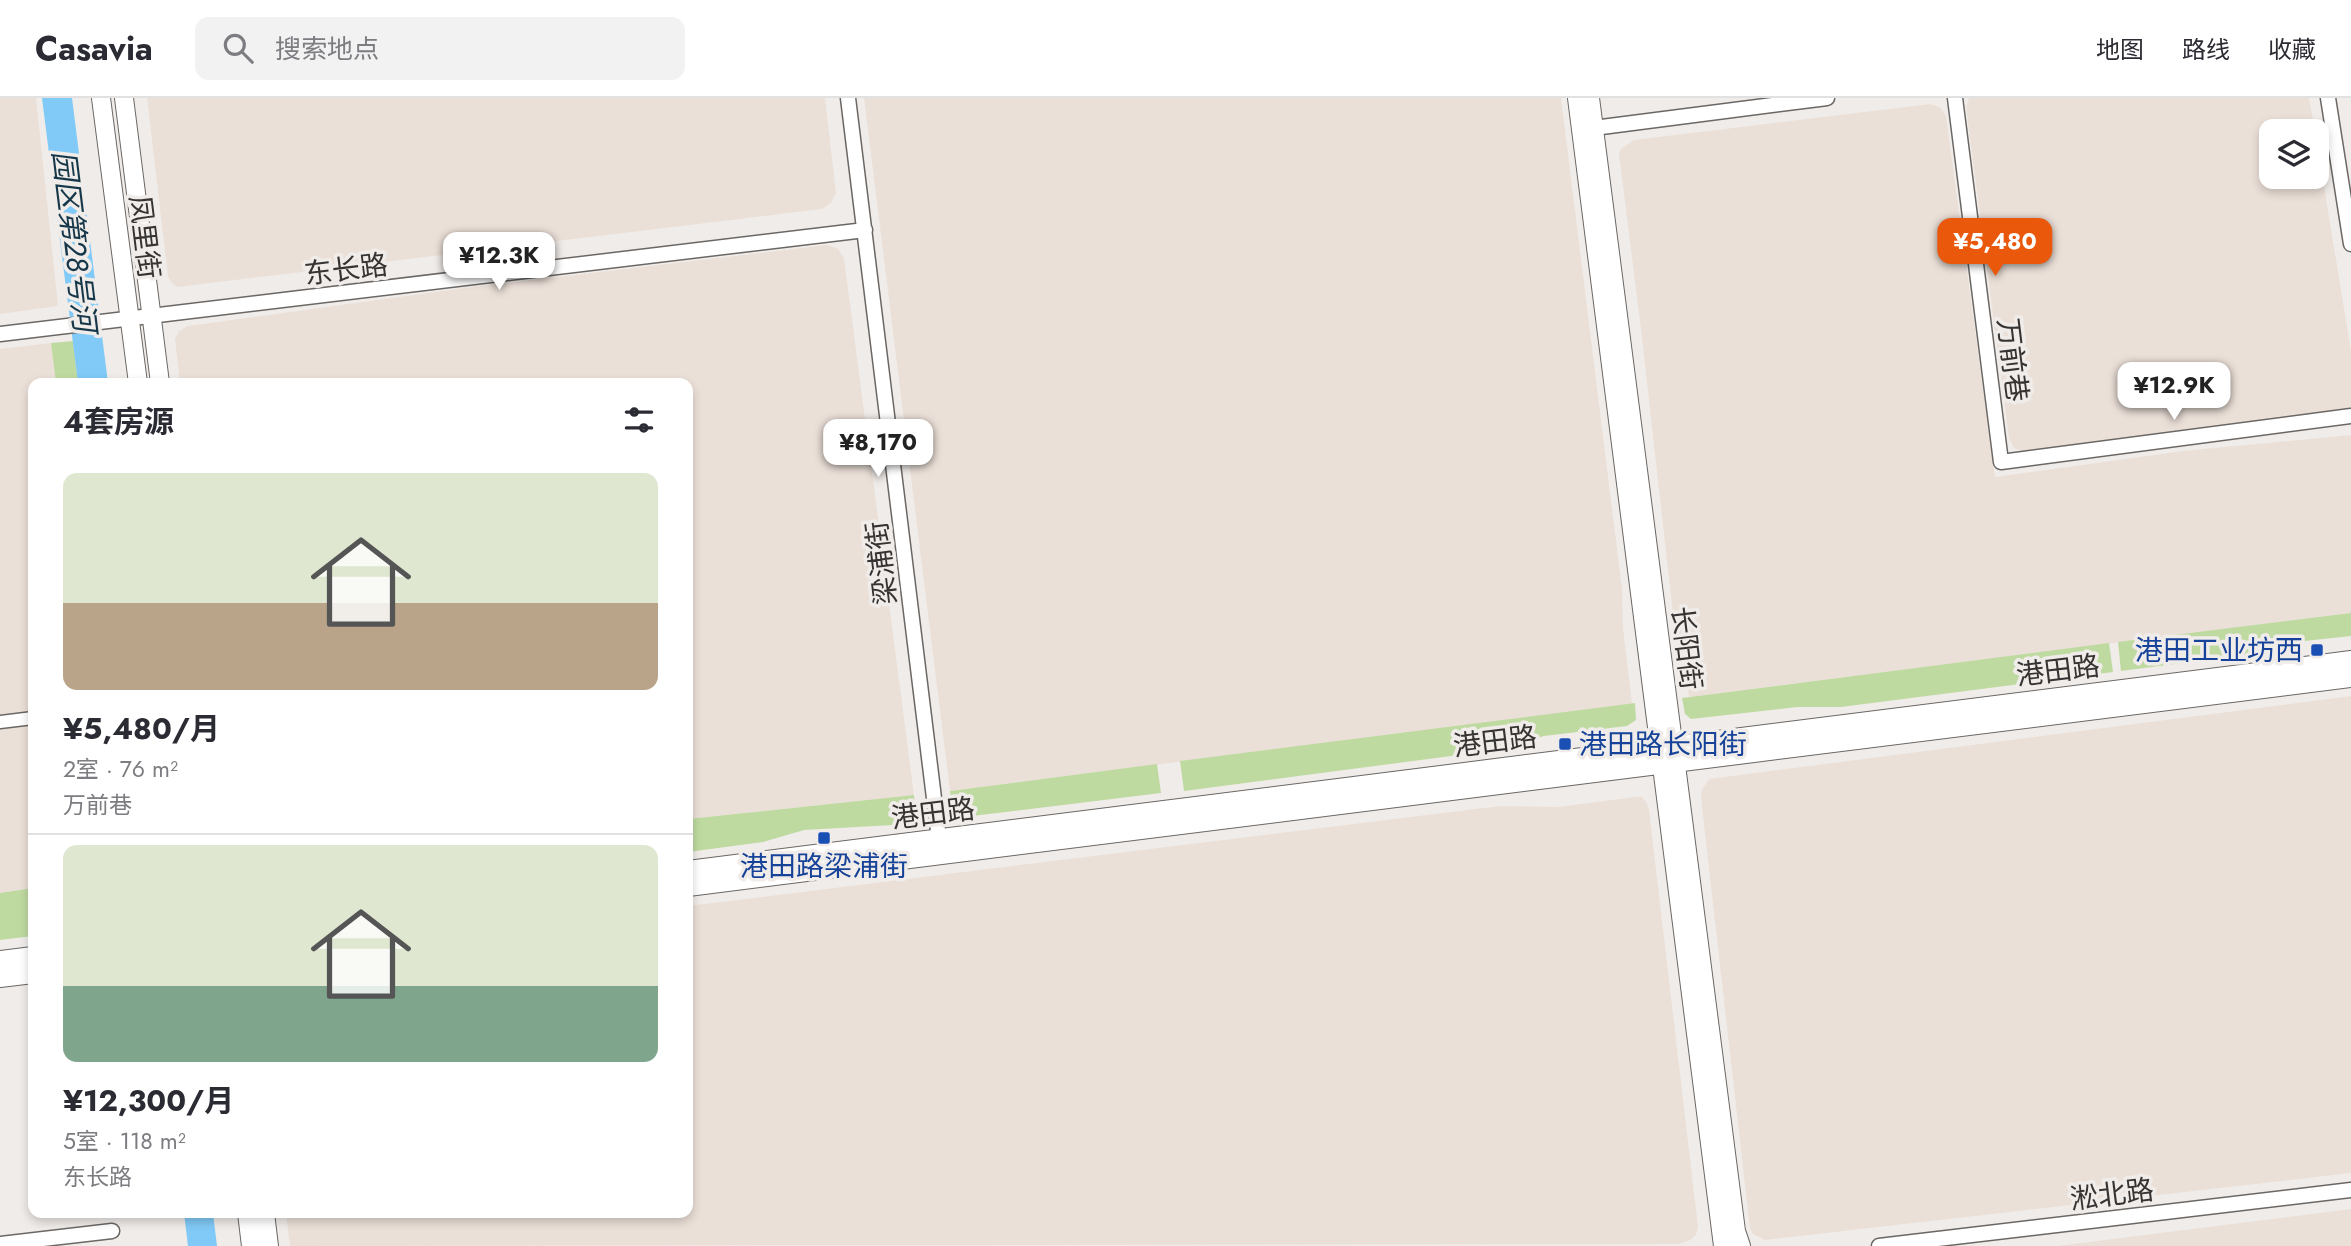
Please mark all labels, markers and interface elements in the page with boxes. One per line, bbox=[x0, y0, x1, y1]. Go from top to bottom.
search box bbox=[195, 17, 685, 80]
text: Casavia bbox=[35, 25, 153, 72]
icon: search bbox=[219, 29, 257, 67]
text: 搜索地点 bbox=[275, 30, 379, 68]
text: 地图 bbox=[2096, 32, 2144, 67]
text: 路线 bbox=[2182, 32, 2230, 67]
text: 收藏 bbox=[2268, 32, 2316, 67]
map controls bbox=[2259, 119, 2329, 189]
button: layers bbox=[2259, 119, 2329, 189]
water label: 园区第28号河 bbox=[42, 148, 108, 339]
street label: 凤里街 bbox=[119, 193, 170, 281]
pin: ¥5,480 bbox=[1938, 218, 2052, 278]
text: ¥5,480 bbox=[1953, 224, 2037, 258]
pin: ¥12.3K bbox=[442, 232, 556, 292]
text: ¥12.3K bbox=[459, 238, 539, 272]
street label: 东长路 bbox=[302, 244, 390, 295]
street label: 万前巷 bbox=[1987, 316, 2038, 404]
pin: ¥12.9K bbox=[2117, 362, 2231, 422]
text: ¥12.9K bbox=[2133, 368, 2215, 402]
text: 4套房源 bbox=[63, 400, 174, 443]
icon: filters bbox=[620, 401, 658, 439]
pin: ¥8,170 bbox=[821, 420, 935, 479]
text: ¥8,170 bbox=[839, 425, 917, 459]
icon: home bbox=[298, 519, 424, 645]
street label: 梁浦街 bbox=[856, 519, 907, 607]
street label: 长阳街 bbox=[1661, 604, 1712, 692]
place label: 港田工业坊西 bbox=[2135, 630, 2303, 671]
marker: 港田工业坊西 bbox=[2309, 642, 2325, 658]
street label: 港田路 bbox=[2014, 645, 2102, 696]
text: ¥5,480/月 bbox=[63, 707, 220, 750]
street label: 港田路 bbox=[1451, 716, 1539, 767]
place label: 港田路长阳街 bbox=[1579, 724, 1747, 765]
marker: 港田路长阳街 bbox=[1557, 736, 1573, 752]
text: 2室 · 76 m² bbox=[63, 752, 178, 786]
text: 万前巷 bbox=[63, 788, 132, 822]
street label: 港田路 bbox=[889, 788, 977, 839]
marker: 港田路梁浦街 bbox=[816, 830, 832, 846]
place label: 港田路梁浦街 bbox=[740, 846, 908, 887]
icon: home bbox=[298, 891, 424, 1017]
text: ¥12,300/月 bbox=[63, 1079, 234, 1122]
text: 5室 · 118 m² bbox=[63, 1124, 186, 1158]
text: 东长路 bbox=[63, 1160, 132, 1194]
street label: 淞北路 bbox=[2068, 1169, 2156, 1220]

